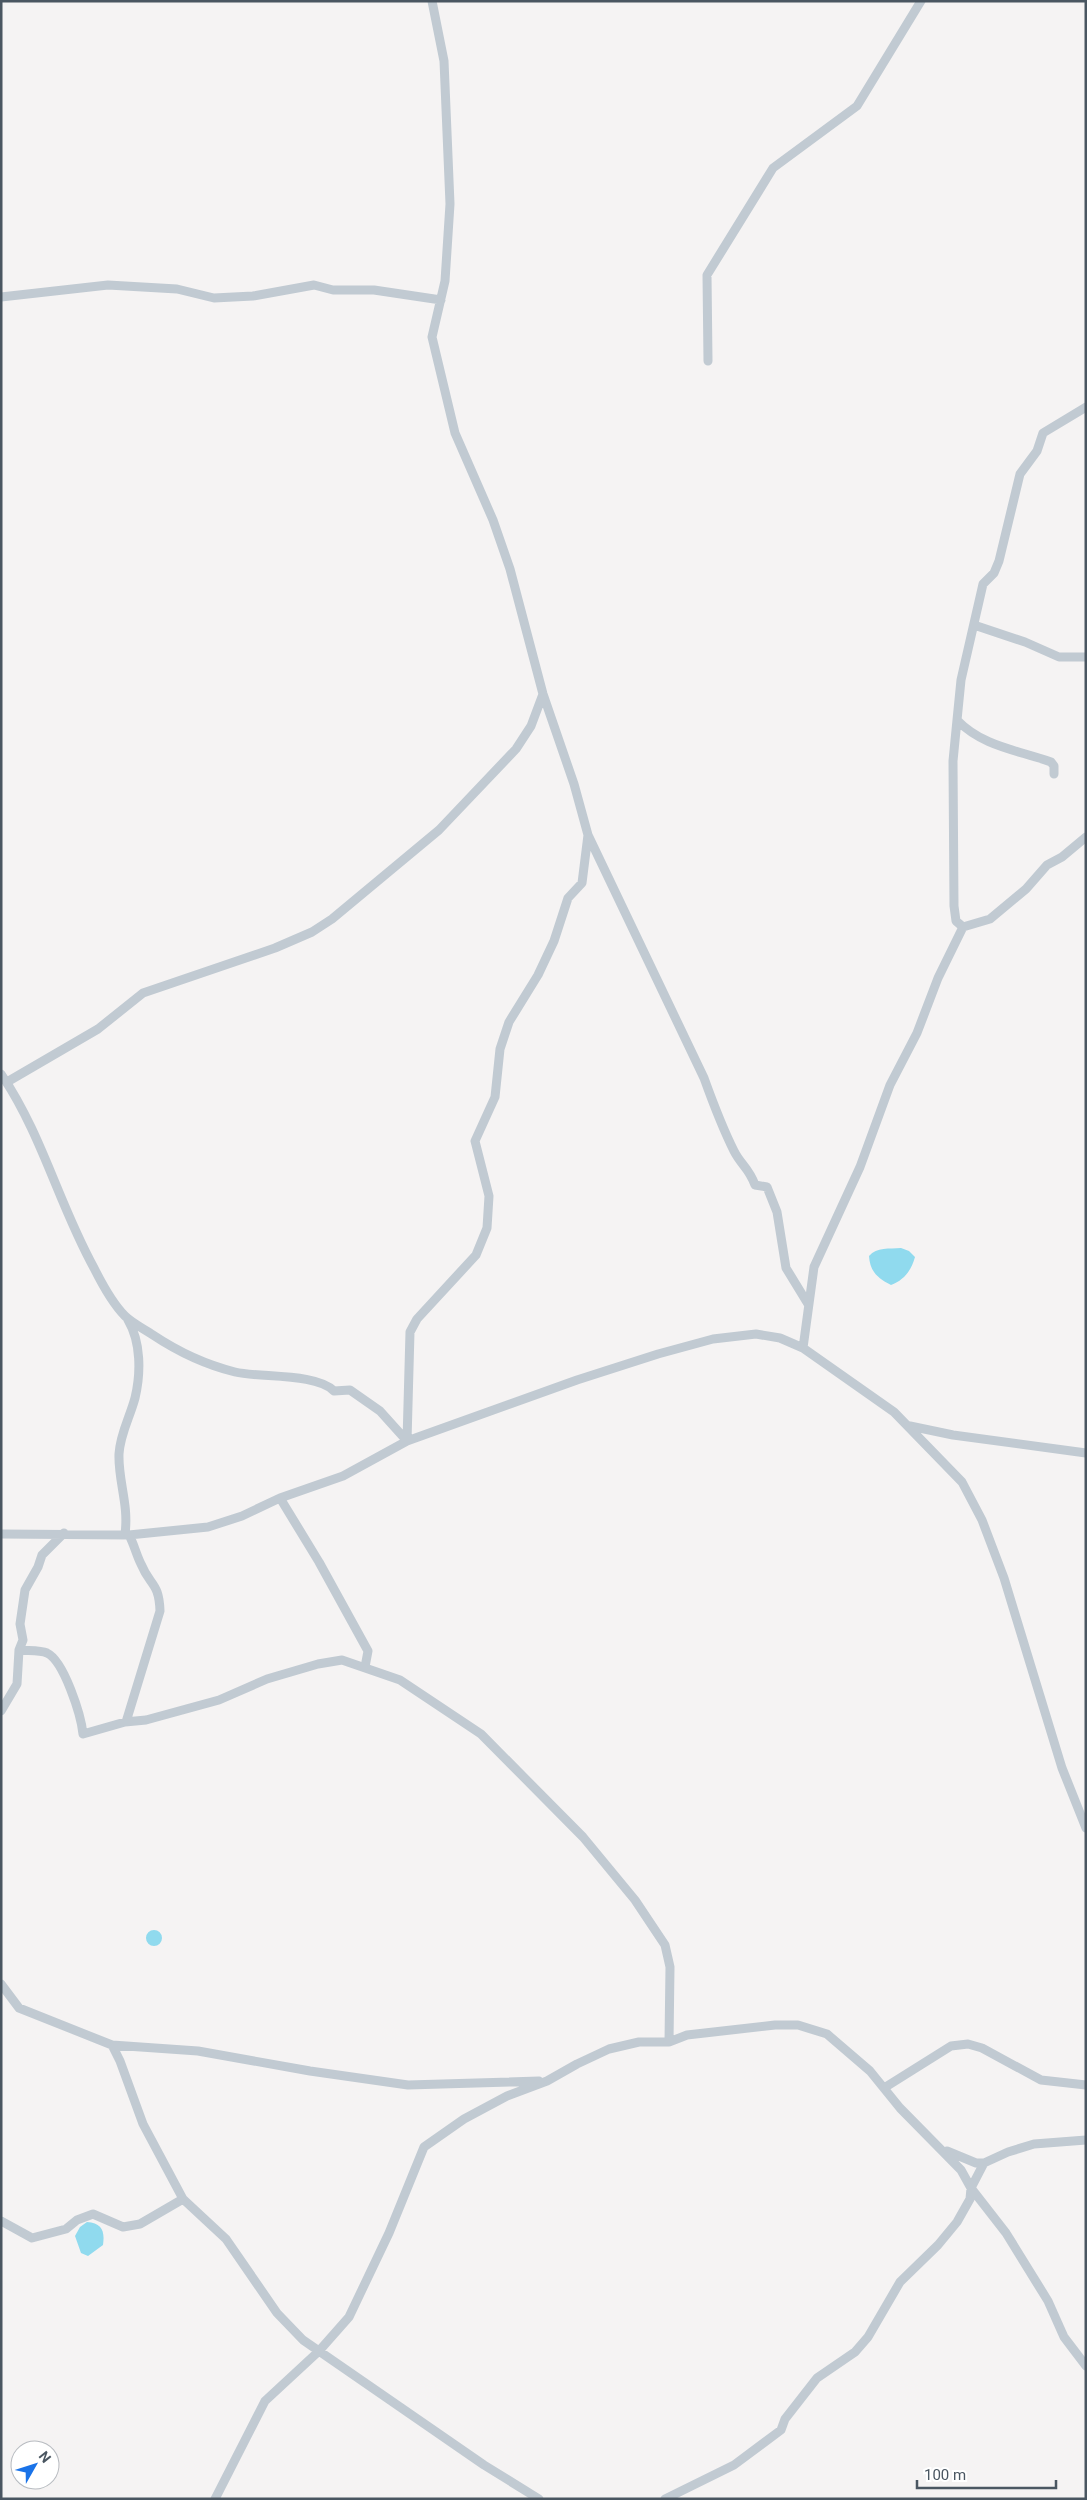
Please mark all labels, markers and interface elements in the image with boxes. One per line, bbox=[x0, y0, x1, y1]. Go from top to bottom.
north arrow bbox=[10, 2440, 60, 2490]
text: N bbox=[36, 2448, 54, 2466]
scale bar bbox=[917, 2458, 1056, 2490]
text: 100 m bbox=[924, 2466, 966, 2484]

